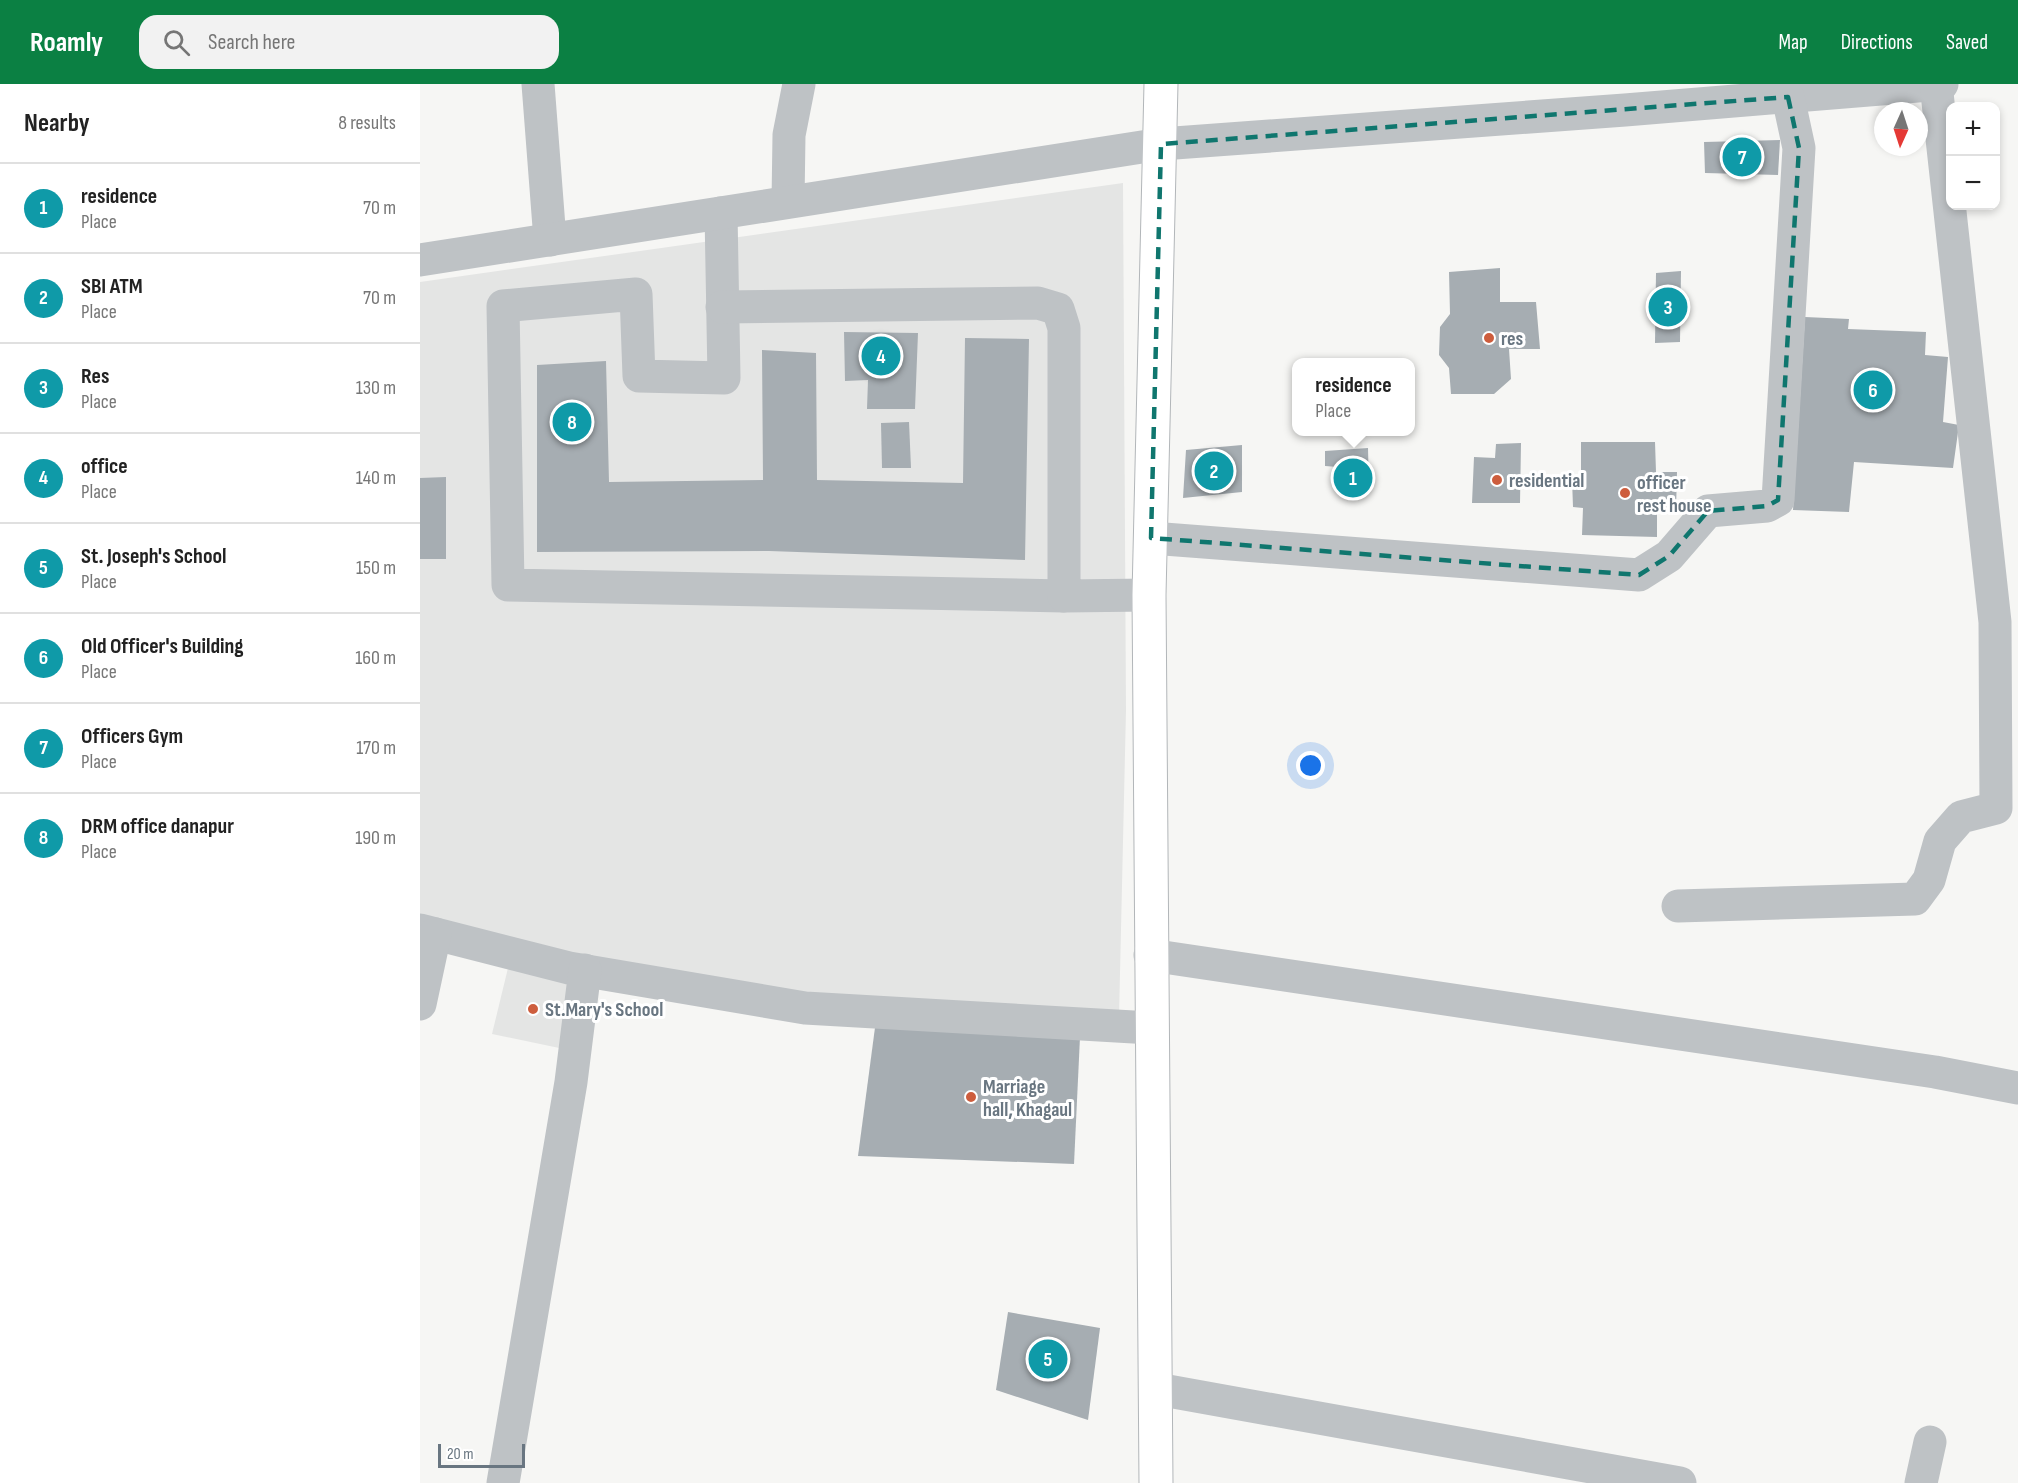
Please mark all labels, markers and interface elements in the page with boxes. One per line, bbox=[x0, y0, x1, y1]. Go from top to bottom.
search box bbox=[139, 15, 559, 69]
text: Roamly bbox=[30, 26, 103, 59]
icon: search bbox=[160, 26, 193, 59]
text: Search here bbox=[208, 29, 295, 56]
text: Map bbox=[1778, 30, 1808, 55]
text: Directions bbox=[1841, 30, 1913, 55]
text: Saved bbox=[1946, 30, 1988, 55]
north arrow bbox=[1874, 102, 1928, 156]
map controls bbox=[1946, 102, 2000, 210]
button: + bbox=[1946, 102, 2000, 156]
text: Nearby bbox=[24, 108, 90, 139]
text: 8 results bbox=[338, 111, 396, 135]
pin: 7 bbox=[1722, 134, 1762, 180]
button: − bbox=[1946, 156, 2000, 210]
text: residence bbox=[81, 183, 157, 210]
text: 1 bbox=[40, 196, 47, 220]
text: 70 m bbox=[363, 196, 396, 220]
text: Place bbox=[81, 210, 117, 234]
text: SBI ATM bbox=[81, 273, 143, 300]
pin: 3 bbox=[1648, 284, 1688, 330]
text: 2 bbox=[39, 286, 48, 310]
text: 70 m bbox=[363, 286, 396, 310]
text: Place bbox=[81, 300, 117, 324]
place label: res bbox=[1501, 327, 1524, 351]
marker: res bbox=[1482, 331, 1496, 345]
pin: 4 bbox=[862, 334, 900, 378]
popup bbox=[1292, 358, 1415, 436]
text: Res bbox=[81, 363, 109, 390]
pin: 6 bbox=[1854, 368, 1892, 412]
text: residence bbox=[1315, 372, 1392, 399]
text: 3 bbox=[39, 376, 48, 400]
text: 130 m bbox=[356, 376, 396, 400]
text: Place bbox=[81, 390, 117, 414]
text: Place bbox=[1315, 399, 1351, 423]
pin: 8 bbox=[552, 400, 592, 444]
pin: 2 bbox=[1194, 448, 1234, 494]
text: office bbox=[81, 453, 128, 480]
pin: 1 bbox=[1334, 456, 1372, 500]
text: 4 bbox=[39, 466, 48, 490]
text: 140 m bbox=[356, 466, 396, 490]
place label: residential bbox=[1509, 469, 1584, 493]
place label: officer rest house bbox=[1637, 471, 1711, 518]
marker: residential bbox=[1490, 473, 1504, 487]
text: Place bbox=[81, 480, 117, 504]
marker: officer rest house bbox=[1618, 486, 1632, 500]
text: St. Joseph's School bbox=[81, 543, 227, 570]
text: 5 bbox=[39, 556, 48, 580]
text: 150 m bbox=[356, 556, 396, 580]
text: Place bbox=[81, 570, 117, 594]
text: Old Officer's Building bbox=[81, 633, 244, 660]
text: 6 bbox=[39, 646, 48, 670]
text: 160 m bbox=[355, 646, 396, 670]
text: Place bbox=[81, 660, 117, 684]
text: Officers Gym bbox=[81, 723, 183, 750]
text: 7 bbox=[39, 736, 48, 760]
text: 170 m bbox=[356, 736, 396, 760]
text: Place bbox=[81, 750, 117, 774]
your location bbox=[1296, 751, 1325, 780]
text: DRM office danapur bbox=[81, 813, 234, 840]
text: 8 bbox=[39, 826, 48, 850]
text: 190 m bbox=[355, 826, 396, 850]
text: Place bbox=[81, 840, 117, 864]
place label: St.Mary's School bbox=[545, 998, 663, 1022]
marker: St.Mary's School bbox=[526, 1002, 540, 1016]
place label: Marriage hall, Khagaul bbox=[983, 1075, 1072, 1122]
marker: Marriage hall, Khagaul bbox=[964, 1090, 978, 1104]
pin: 5 bbox=[1028, 1336, 1068, 1382]
scale bar bbox=[438, 1441, 525, 1468]
text: 20 m bbox=[447, 1445, 474, 1464]

